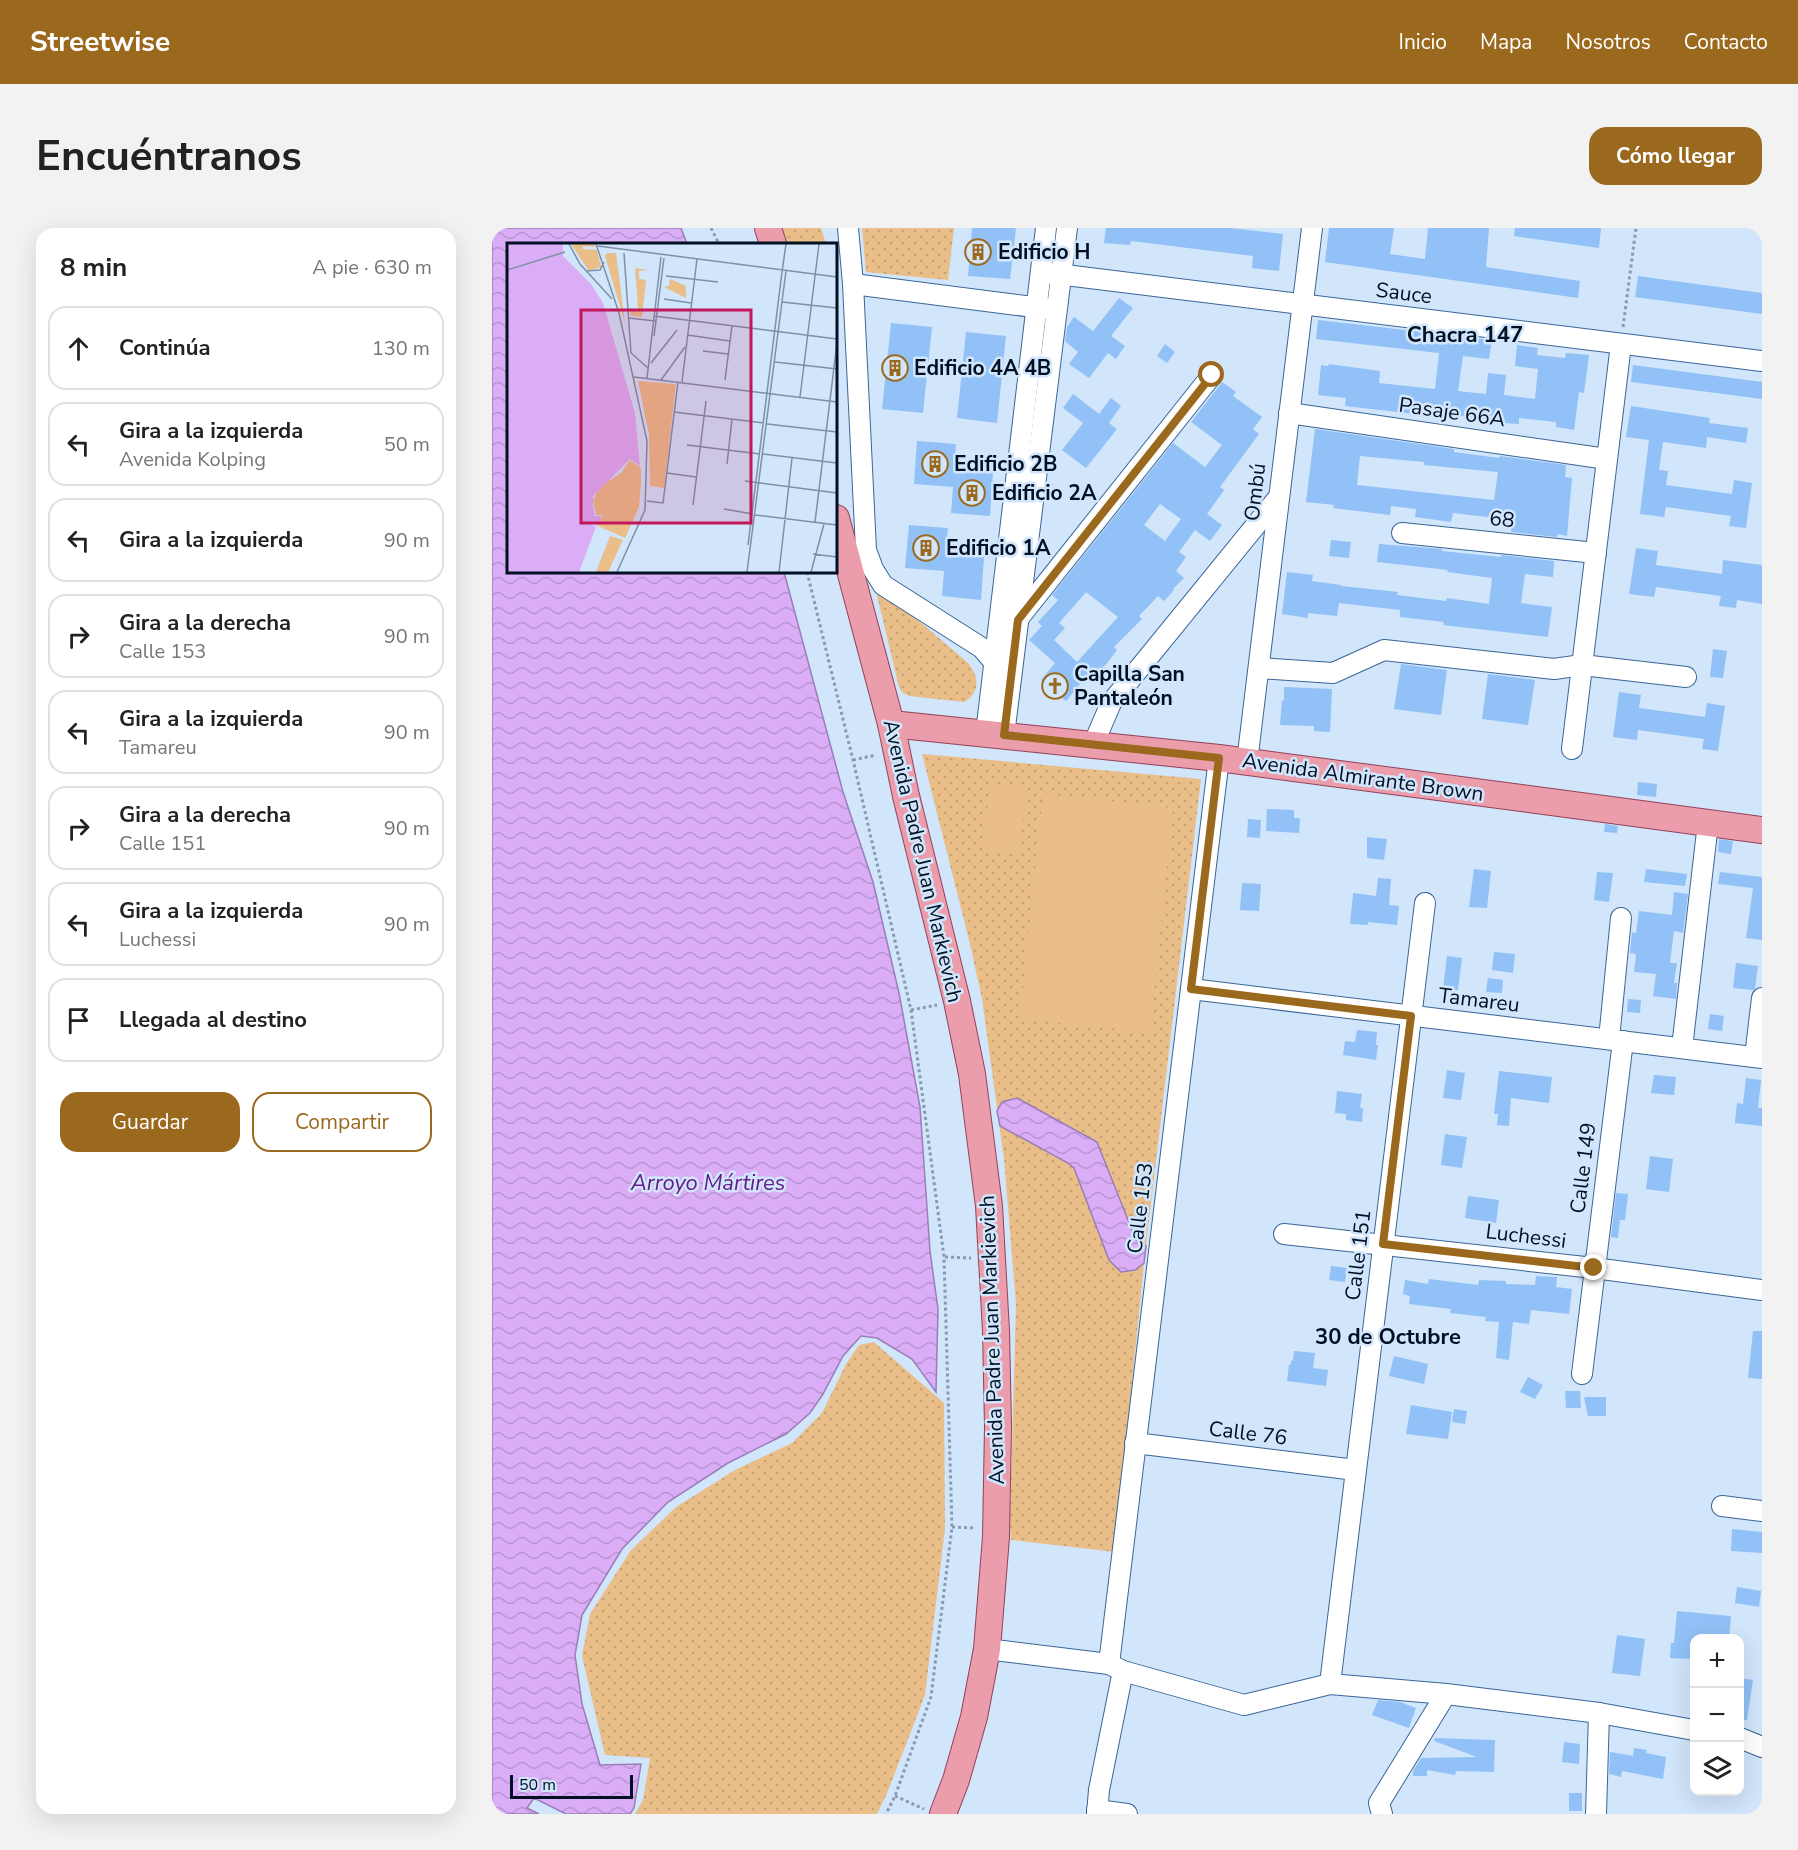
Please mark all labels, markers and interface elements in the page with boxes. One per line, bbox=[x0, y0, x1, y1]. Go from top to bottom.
text: Streetwise bbox=[30, 23, 170, 61]
text: Inicio bbox=[1399, 28, 1447, 56]
text: Mapa bbox=[1480, 28, 1532, 56]
text: Nosotros bbox=[1565, 28, 1651, 56]
text: Contacto bbox=[1684, 28, 1768, 56]
button: Cómo llegar bbox=[1589, 127, 1762, 185]
text: Encuéntranos bbox=[36, 128, 302, 185]
building icon: Edificio H bbox=[963, 237, 993, 267]
place label: Edificio H bbox=[998, 238, 1091, 266]
inset map bbox=[507, 243, 837, 573]
text: 8 min bbox=[60, 250, 127, 285]
text: A pie · 630 m bbox=[312, 254, 432, 281]
street label: Sauce bbox=[1374, 276, 1434, 310]
district label: Chacra 147 bbox=[1407, 320, 1523, 350]
icon: ahead bbox=[62, 332, 95, 365]
text: Continúa bbox=[119, 333, 210, 363]
text: 130 m bbox=[372, 335, 430, 362]
building icon: Edificio 4A 4B bbox=[880, 353, 910, 383]
place label: Edificio 4A 4B bbox=[914, 354, 1051, 382]
route start bbox=[1198, 361, 1224, 387]
street label: Pasaje 66A bbox=[1397, 391, 1507, 433]
text: Gira a la izquierda bbox=[119, 416, 303, 446]
icon: left bbox=[62, 428, 95, 461]
text: 50 m bbox=[384, 431, 430, 458]
text: Avenida Kolping bbox=[119, 446, 266, 473]
building icon: Edificio 2B bbox=[920, 449, 950, 479]
place label: Edificio 2B bbox=[954, 450, 1057, 478]
street label: Ombú bbox=[1238, 461, 1272, 523]
building icon: Edificio 2A bbox=[957, 478, 987, 508]
place label: Edificio 2A bbox=[992, 479, 1097, 507]
street label: 68 bbox=[1488, 504, 1516, 534]
icon: left bbox=[62, 524, 95, 557]
text: Gira a la izquierda bbox=[119, 525, 303, 555]
text: 90 m bbox=[384, 527, 430, 554]
building icon: Edificio 1A bbox=[911, 533, 941, 563]
place label: Edificio 1A bbox=[946, 534, 1051, 562]
text: Gira a la derecha bbox=[119, 608, 291, 638]
icon: right bbox=[62, 620, 95, 653]
text: 90 m bbox=[384, 623, 430, 650]
text: Calle 153 bbox=[119, 638, 206, 665]
place label: Capilla San Pantaleón bbox=[1074, 660, 1185, 712]
church icon: Capilla San Pantaleón bbox=[1040, 671, 1070, 701]
text: Gira a la izquierda bbox=[119, 704, 303, 734]
icon: left bbox=[62, 716, 95, 749]
street label: Avenida Padre Juan Markievich bbox=[877, 717, 969, 1005]
text: 90 m bbox=[384, 719, 430, 746]
text: Tamareu bbox=[119, 734, 197, 761]
street label: Avenida Almirante Brown bbox=[1240, 746, 1486, 808]
text: Gira a la derecha bbox=[119, 800, 291, 830]
icon: right bbox=[62, 812, 95, 845]
text: 90 m bbox=[384, 815, 430, 842]
text: Calle 151 bbox=[119, 830, 206, 857]
text: Gira a la izquierda bbox=[119, 896, 303, 926]
icon: left bbox=[62, 908, 95, 941]
text: 90 m bbox=[384, 911, 430, 938]
text: Luchessi bbox=[119, 926, 196, 953]
street label: Tamareu bbox=[1437, 981, 1521, 1019]
icon: arrive bbox=[62, 1004, 95, 1037]
text: Llegada al destino bbox=[119, 1005, 307, 1035]
button: Guardar bbox=[60, 1092, 240, 1152]
button: Compartir bbox=[252, 1092, 432, 1152]
street label: Calle 149 bbox=[1564, 1121, 1602, 1215]
street label: Calle 153 bbox=[1121, 1161, 1159, 1255]
water label: Arroyo Mártires bbox=[630, 1168, 785, 1198]
street label: Avenida Padre Juan Markievich bbox=[973, 1195, 1011, 1485]
street label: Calle 151 bbox=[1339, 1208, 1377, 1302]
street label: Luchessi bbox=[1484, 1217, 1568, 1255]
route end bbox=[1580, 1254, 1606, 1280]
district label: 30 de Octubre bbox=[1315, 1322, 1461, 1352]
street label: Calle 76 bbox=[1207, 1414, 1289, 1452]
map controls bbox=[1690, 1634, 1744, 1796]
button: + bbox=[1690, 1634, 1744, 1688]
button: − bbox=[1690, 1688, 1744, 1742]
button: layers bbox=[1690, 1742, 1744, 1796]
scale bar bbox=[510, 1772, 633, 1800]
text: 50 m bbox=[519, 1774, 556, 1796]

